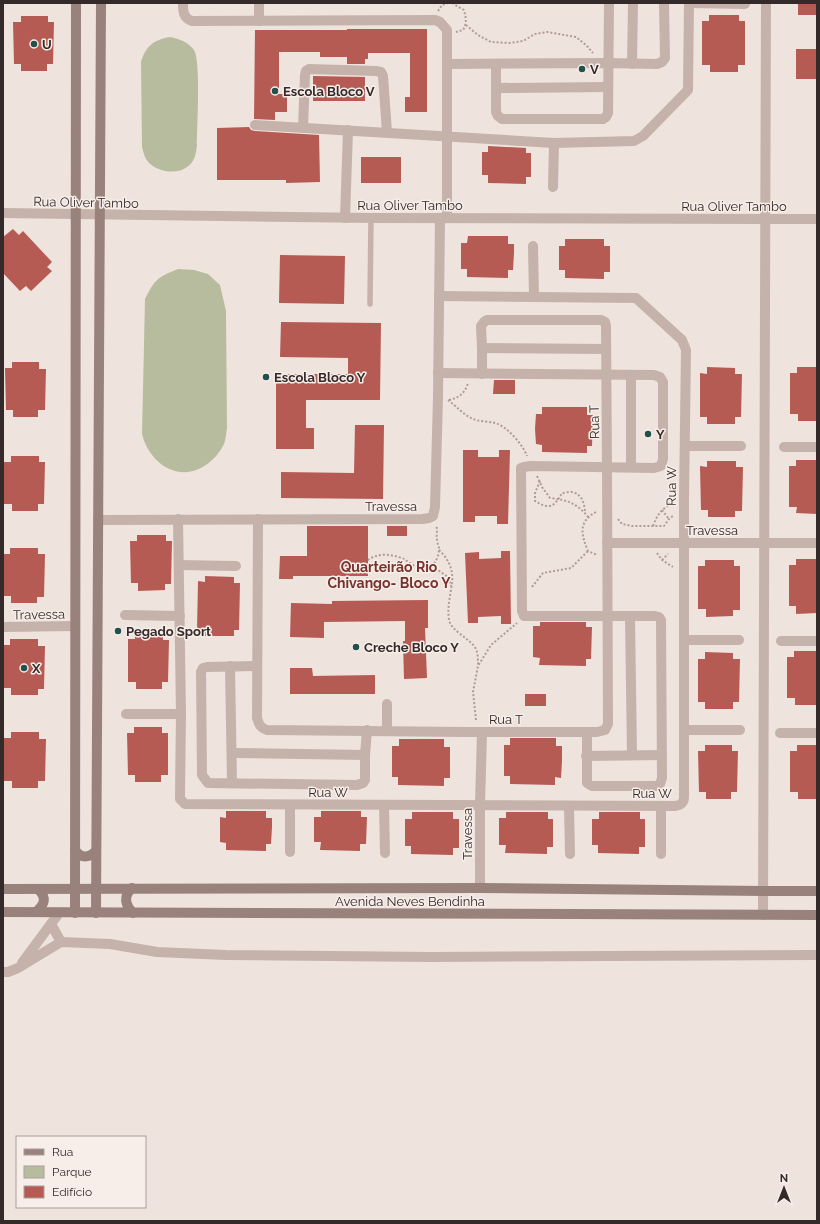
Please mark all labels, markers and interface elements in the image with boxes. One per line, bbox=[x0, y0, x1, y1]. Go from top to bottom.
place label: U bbox=[42, 37, 52, 52]
marker: U bbox=[29, 39, 39, 49]
place label: V bbox=[590, 62, 599, 77]
marker: V bbox=[577, 64, 587, 74]
place label: Escola Bloco V bbox=[283, 84, 375, 99]
marker: Escola Bloco V bbox=[270, 86, 280, 96]
street label: Rua Oliver Tambo bbox=[33, 194, 139, 211]
street label: Rua Oliver Tambo bbox=[357, 198, 463, 213]
street label: Rua Oliver Tambo bbox=[681, 199, 787, 214]
place label: Escola Bloco Y bbox=[274, 370, 366, 385]
marker: Escola Bloco Y bbox=[261, 372, 271, 382]
street label: Rua T bbox=[587, 405, 602, 439]
place label: Y bbox=[656, 427, 665, 442]
marker: Y bbox=[643, 429, 653, 439]
street label: Rua W bbox=[664, 466, 679, 506]
street label: Travessa bbox=[365, 499, 417, 514]
street label: Travessa bbox=[686, 523, 738, 538]
district label: Quarteirão Rio Chivango- Bloco Y bbox=[327, 559, 451, 591]
street label: Travessa bbox=[13, 607, 65, 622]
place label: Pegado Sport bbox=[126, 624, 211, 639]
marker: Pegado Sport bbox=[113, 626, 123, 636]
place label: Creche Bloco Y bbox=[364, 640, 459, 655]
marker: Creche Bloco Y bbox=[351, 642, 361, 652]
place label: X bbox=[31, 661, 41, 676]
marker: X bbox=[19, 663, 29, 673]
street label: Rua T bbox=[489, 712, 523, 727]
street label: Rua W bbox=[308, 785, 348, 800]
street label: Rua W bbox=[632, 786, 672, 801]
street label: Travessa bbox=[460, 808, 475, 860]
street label: Avenida Neves Bendinha bbox=[335, 894, 485, 909]
legend bbox=[16, 1136, 146, 1208]
text: Rua bbox=[52, 1145, 73, 1159]
text: Parque bbox=[52, 1165, 92, 1179]
north arrow bbox=[764, 1168, 804, 1208]
text: N bbox=[780, 1172, 788, 1185]
text: Edifício bbox=[52, 1185, 92, 1199]

